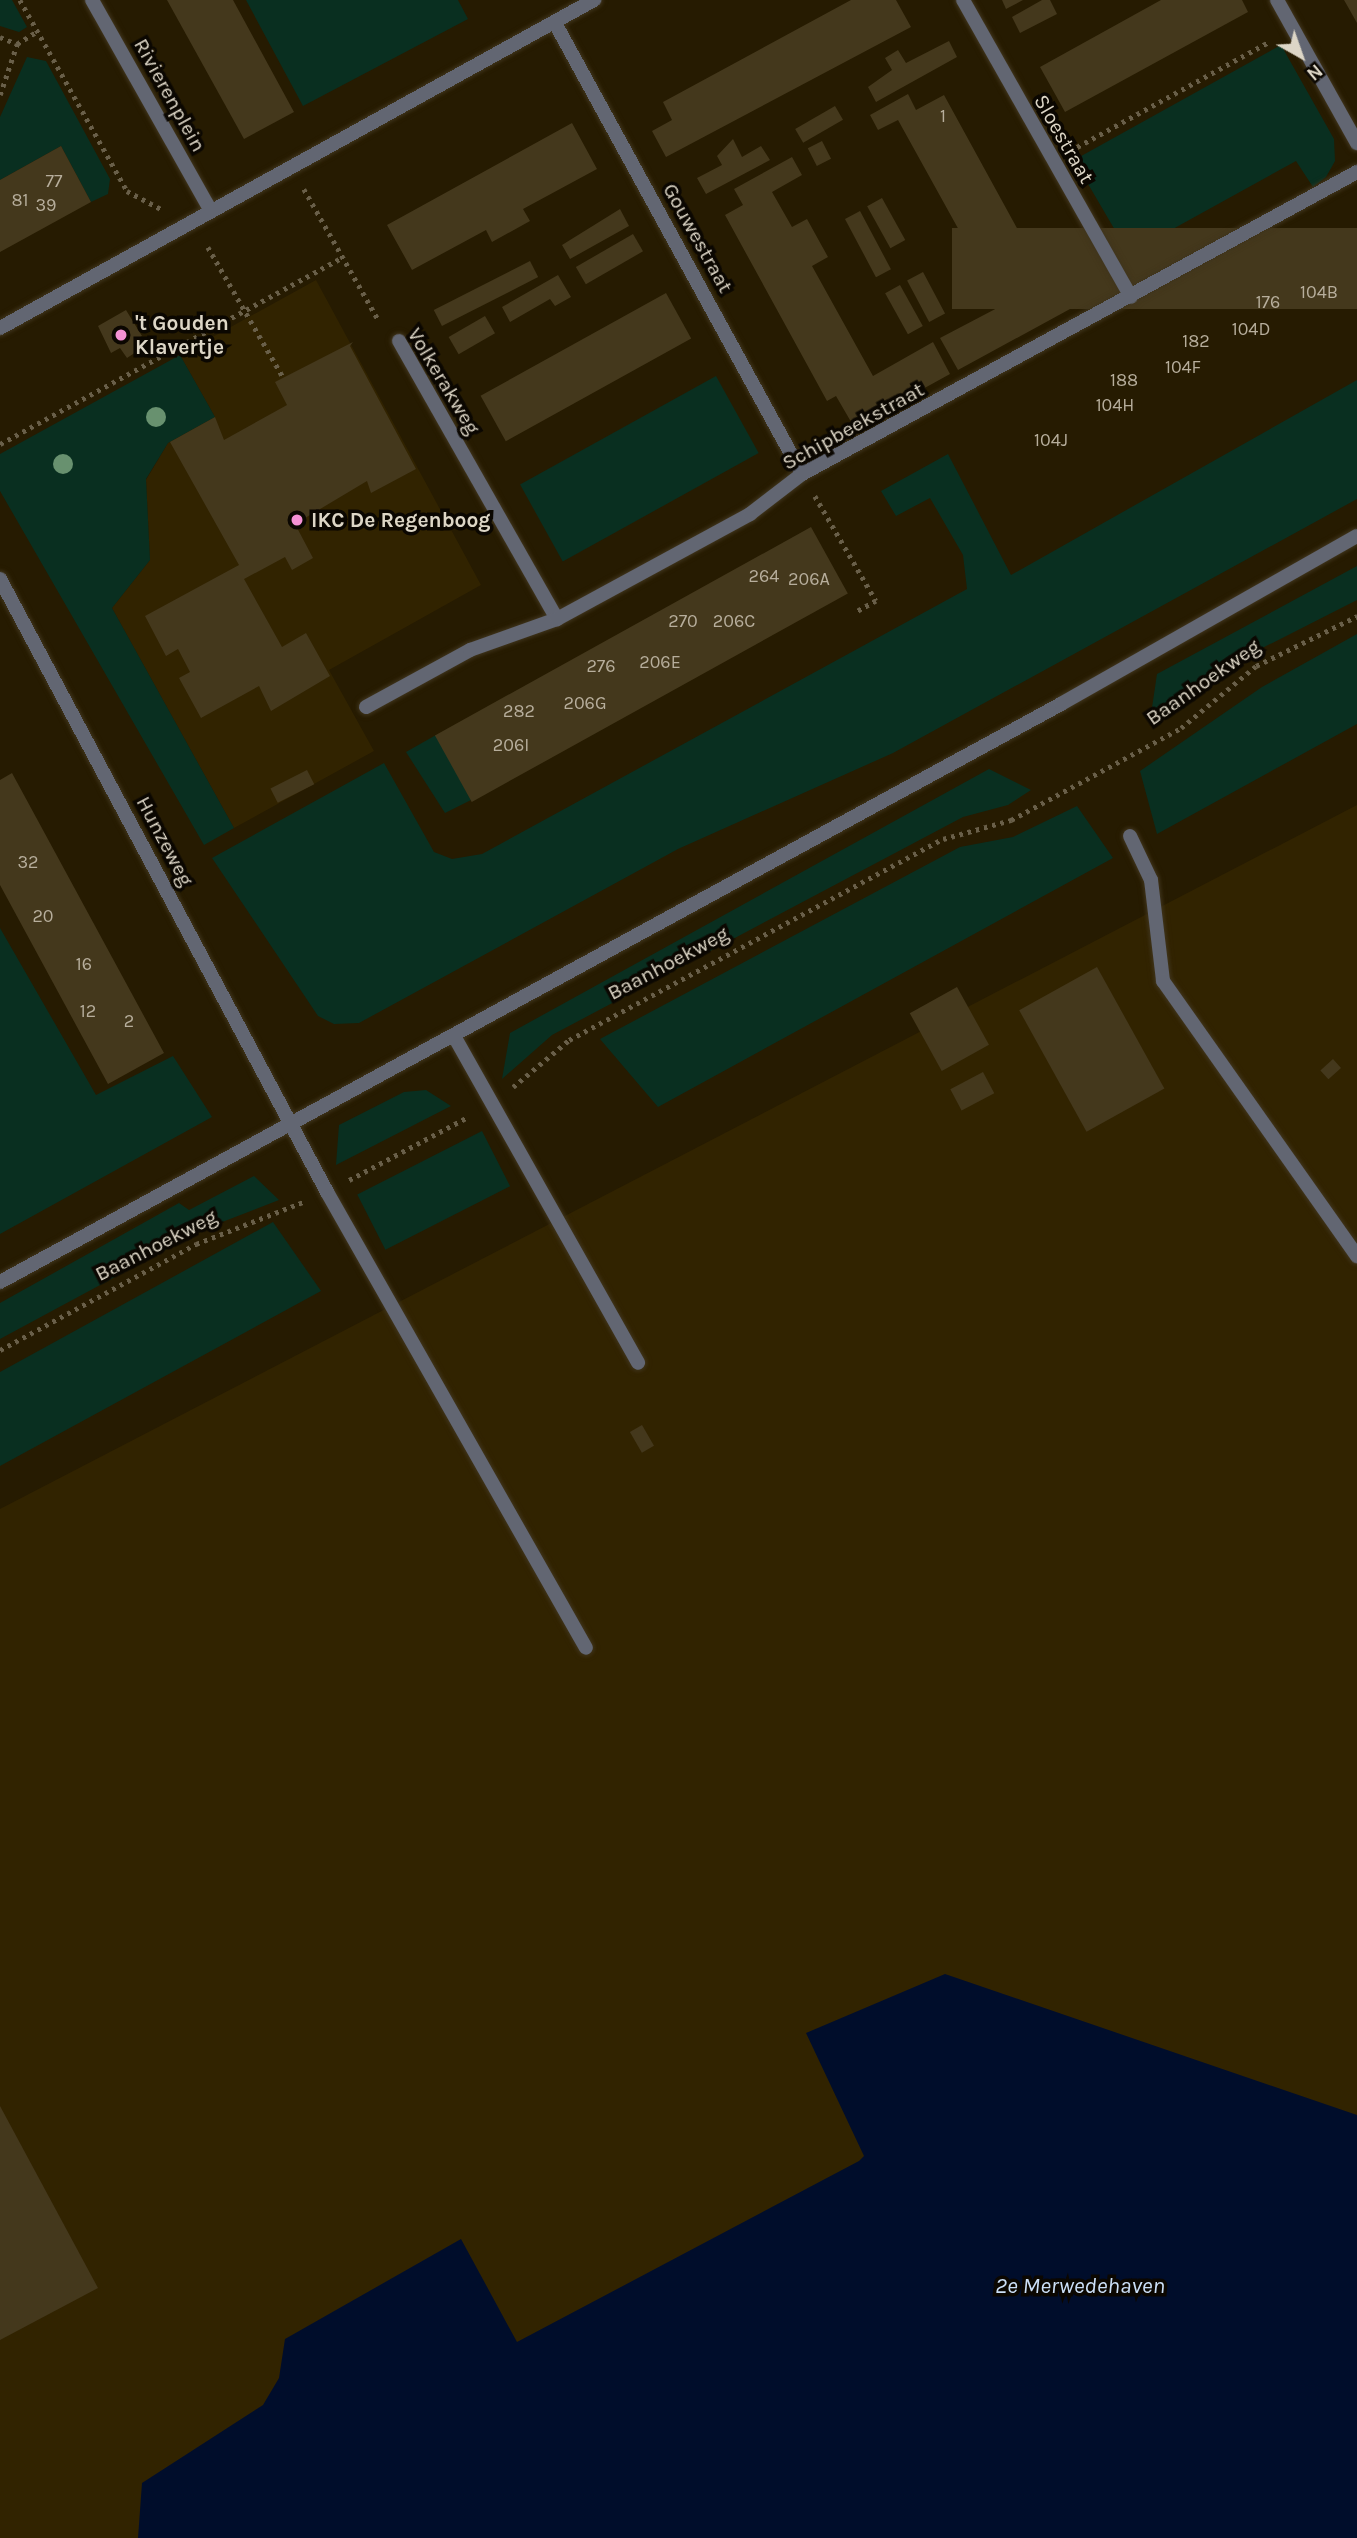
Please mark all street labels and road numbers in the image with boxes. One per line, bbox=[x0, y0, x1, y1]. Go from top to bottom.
street label: Rivierenplein bbox=[129, 34, 211, 156]
street label: Sloestraat bbox=[1028, 90, 1100, 188]
street label: Gouwestraat bbox=[658, 179, 738, 297]
street label: Volkerakweg bbox=[402, 323, 486, 439]
street label: Schipbeekstraat bbox=[778, 377, 928, 475]
street label: Baanhoekweg bbox=[1141, 633, 1265, 731]
street label: Hunzeweg bbox=[131, 792, 199, 890]
street label: Baanhoekweg bbox=[603, 921, 733, 1005]
street label: Baanhoekweg bbox=[91, 1203, 221, 1287]

